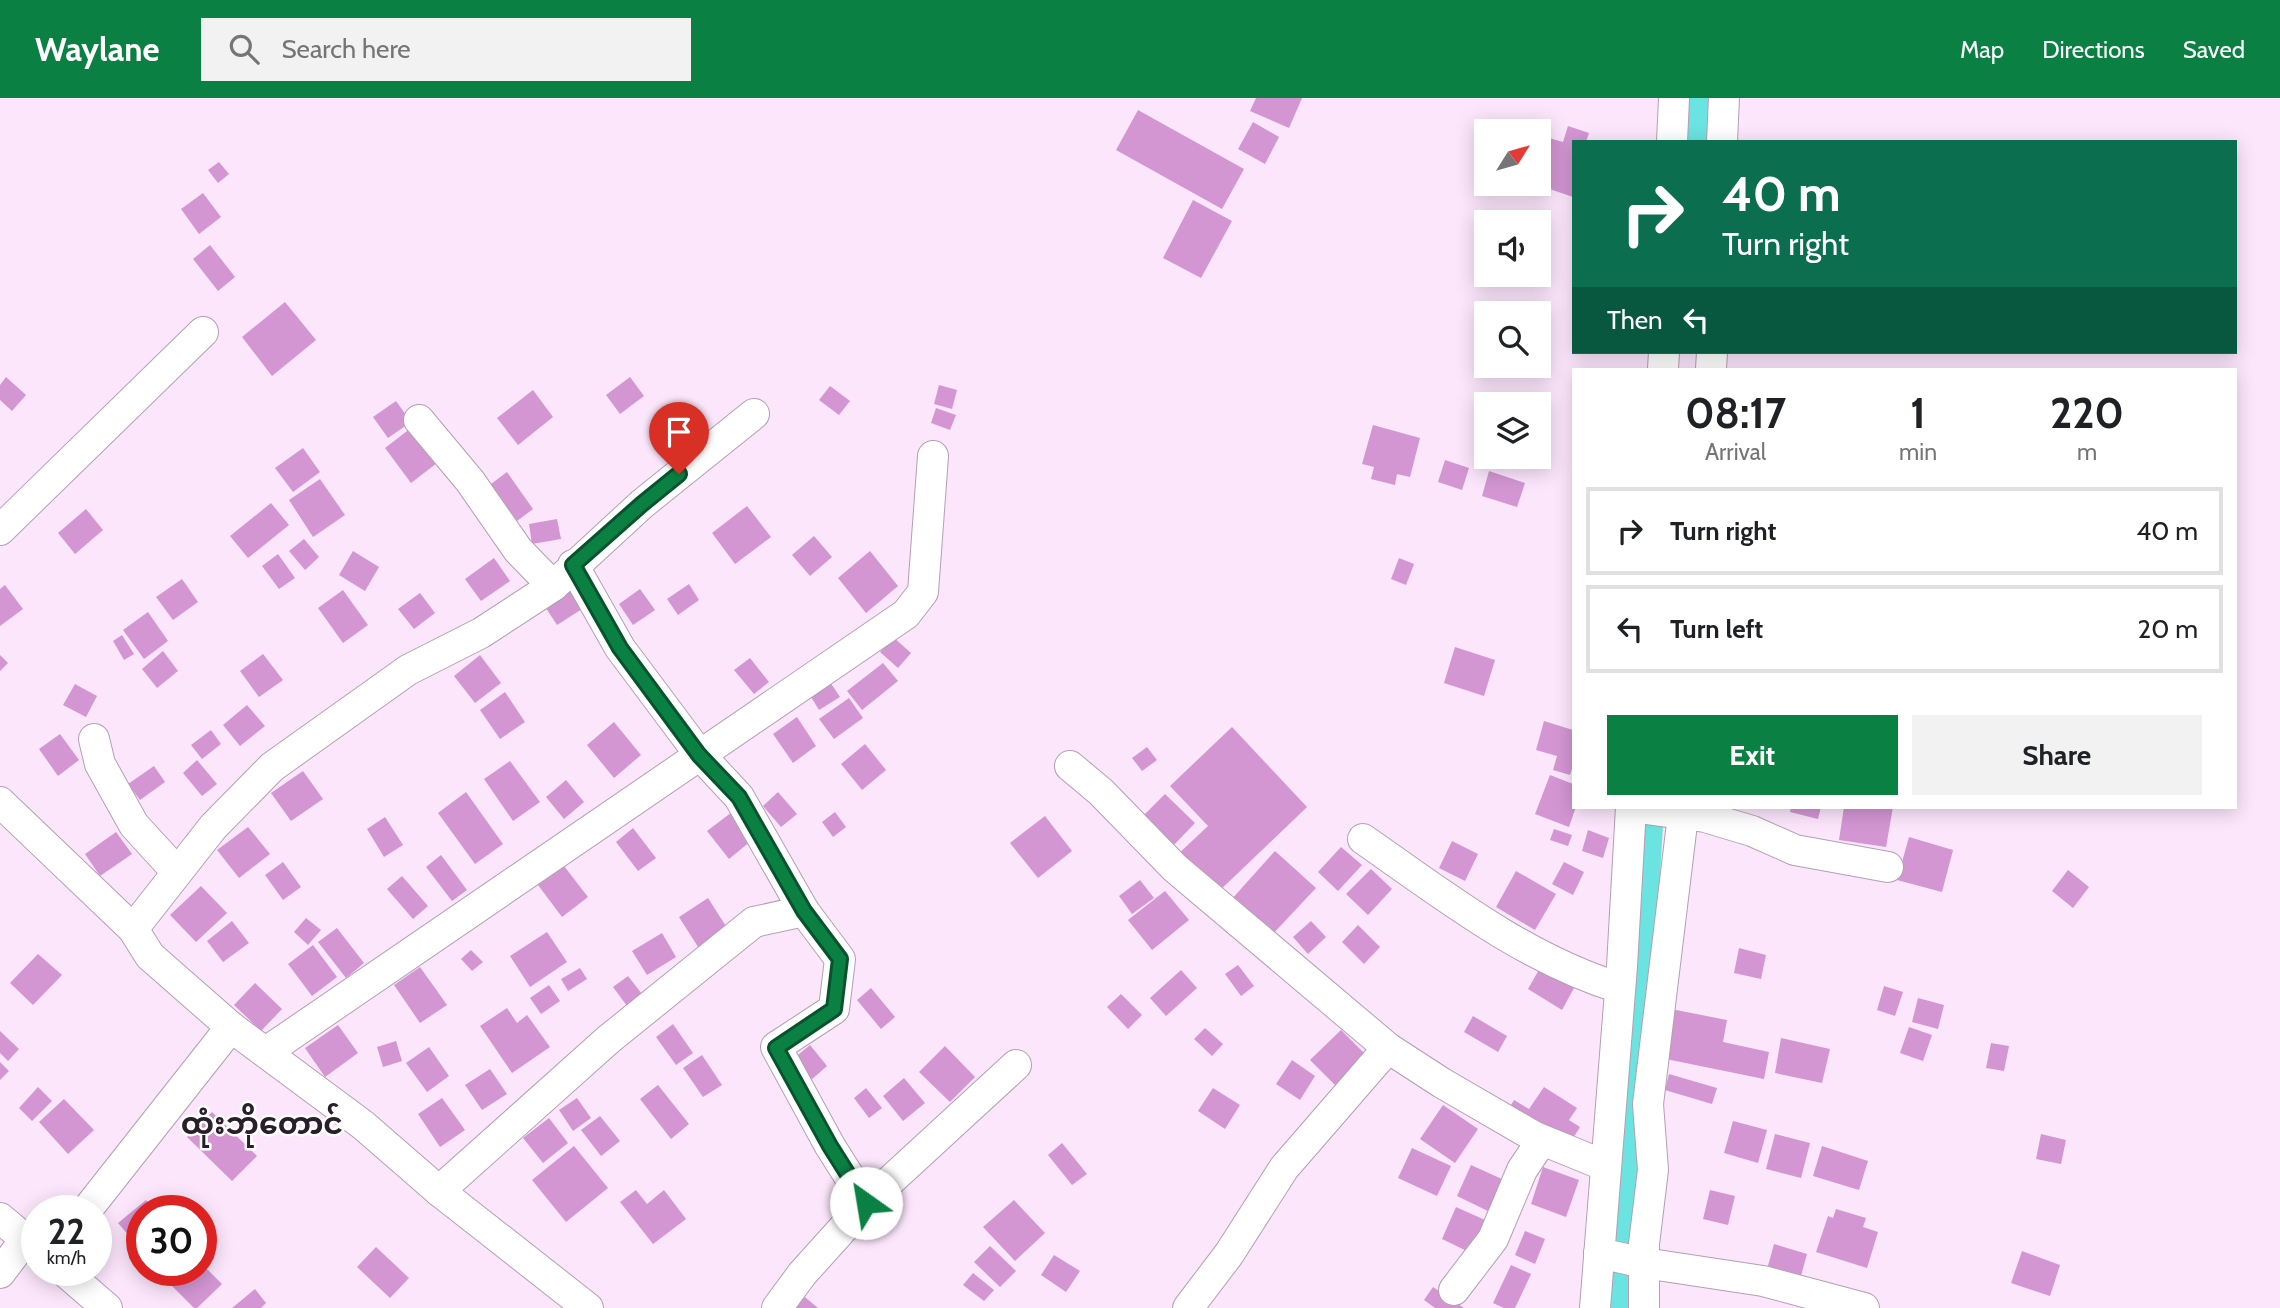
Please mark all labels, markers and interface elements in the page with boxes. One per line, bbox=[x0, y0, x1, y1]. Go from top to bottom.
search box bbox=[201, 18, 691, 81]
text: Waylane bbox=[35, 29, 159, 69]
icon: search bbox=[225, 30, 263, 68]
text: Search here bbox=[281, 33, 411, 65]
text: Map bbox=[1960, 35, 2004, 64]
text: Directions bbox=[2042, 35, 2145, 64]
text: Saved bbox=[2183, 35, 2245, 64]
north arrow bbox=[1474, 119, 1550, 196]
map controls bbox=[1474, 119, 1551, 469]
text: 40 m bbox=[1722, 164, 1841, 223]
icon: right bbox=[1607, 168, 1698, 259]
button: sound bbox=[1474, 210, 1551, 287]
text: Turn right bbox=[1722, 224, 1849, 263]
button: search bbox=[1474, 301, 1551, 378]
icon: left bbox=[1677, 301, 1715, 339]
text: Then bbox=[1607, 304, 1663, 336]
text: 08:17 bbox=[1685, 387, 1786, 439]
text: 1 bbox=[1910, 387, 1926, 439]
text: 220 bbox=[2050, 387, 2124, 439]
button: layers bbox=[1474, 392, 1551, 469]
pin bbox=[649, 402, 709, 474]
icon: arrive bbox=[660, 413, 698, 451]
text: Arrival bbox=[1705, 438, 1766, 466]
text: min bbox=[1899, 438, 1937, 466]
text: m bbox=[2077, 438, 2097, 466]
icon: right bbox=[1611, 512, 1649, 550]
text: Turn right bbox=[1670, 515, 1776, 547]
text: 40 m bbox=[2136, 515, 2198, 547]
icon: left bbox=[1611, 610, 1649, 648]
text: Turn left bbox=[1670, 613, 1763, 645]
text: 20 m bbox=[2138, 613, 2198, 645]
button: Exit bbox=[1607, 715, 1898, 795]
button: Share bbox=[1912, 715, 2202, 795]
district label: ထုံးဘိုတောင် bbox=[181, 1103, 343, 1148]
position arrow bbox=[829, 1166, 903, 1240]
speed limit sign: 30 bbox=[126, 1195, 217, 1286]
text: 22 bbox=[48, 1210, 85, 1253]
text: km/h bbox=[47, 1247, 86, 1269]

